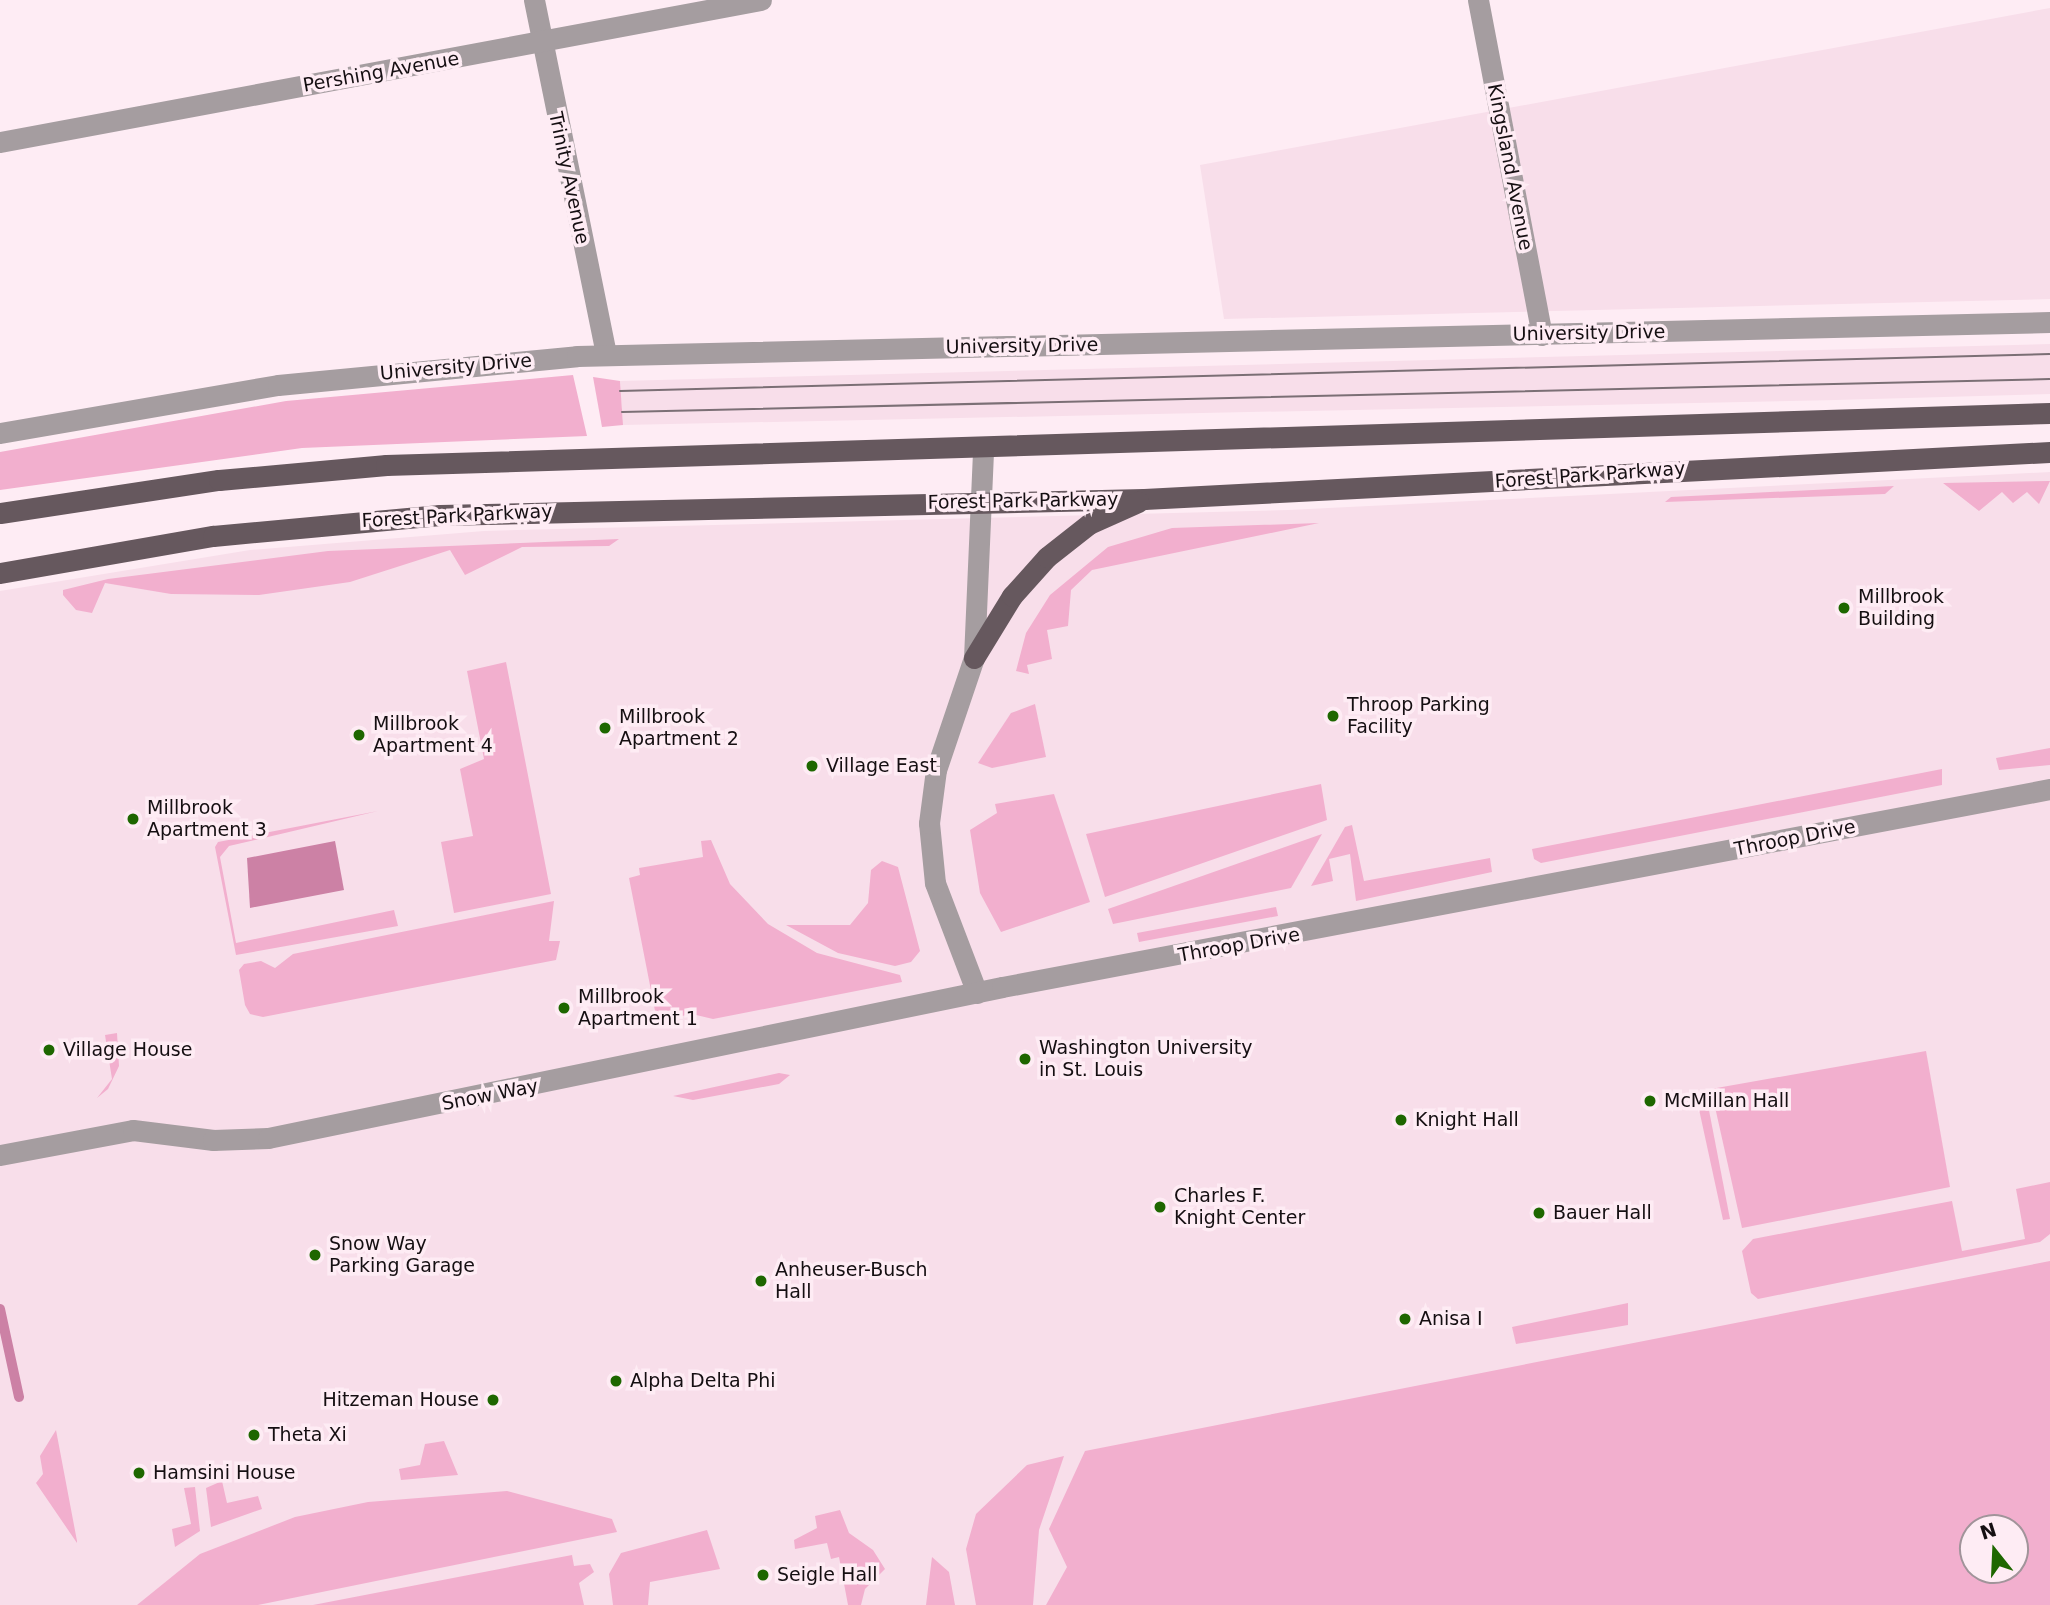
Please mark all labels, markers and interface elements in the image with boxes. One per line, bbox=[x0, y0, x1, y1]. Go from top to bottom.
street label: Pershing Avenue bbox=[301, 47, 461, 97]
street label: Kingsland Avenue bbox=[1483, 82, 1537, 252]
street label: Trinity Avenue bbox=[544, 110, 594, 246]
street label: University Drive bbox=[1513, 320, 1665, 346]
street label: University Drive bbox=[946, 333, 1098, 359]
street label: University Drive bbox=[379, 349, 533, 385]
street label: Forest Park Parkway bbox=[1494, 457, 1686, 493]
street label: Forest Park Parkway bbox=[927, 488, 1119, 514]
street label: Forest Park Parkway bbox=[361, 500, 553, 532]
place label: Millbrook Building bbox=[1858, 586, 1944, 630]
marker: Millbrook Building bbox=[1836, 600, 1852, 616]
place label: Throop Parking Facility bbox=[1347, 694, 1490, 738]
place label: Millbrook Apartment 2 bbox=[619, 706, 739, 750]
marker: Throop Parking Facility bbox=[1325, 708, 1341, 724]
place label: Millbrook Apartment 4 bbox=[373, 713, 493, 757]
marker: Millbrook Apartment 2 bbox=[597, 720, 613, 736]
marker: Millbrook Apartment 4 bbox=[351, 727, 367, 743]
place label: Village East bbox=[826, 755, 937, 777]
marker: Village East bbox=[804, 758, 820, 774]
place label: Millbrook Apartment 3 bbox=[147, 797, 267, 841]
marker: Millbrook Apartment 3 bbox=[125, 811, 141, 827]
street label: Throop Drive bbox=[1732, 815, 1858, 861]
street label: Throop Drive bbox=[1176, 923, 1302, 967]
place label: Millbrook Apartment 1 bbox=[578, 986, 698, 1030]
marker: Millbrook Apartment 1 bbox=[556, 1000, 572, 1016]
place label: Washington University in St. Louis bbox=[1039, 1037, 1253, 1081]
place label: Village House bbox=[63, 1039, 192, 1061]
marker: Village House bbox=[41, 1042, 57, 1058]
marker: Washington University in St. Louis bbox=[1017, 1051, 1033, 1067]
street label: Snow Way bbox=[440, 1074, 540, 1116]
place label: McMillan Hall bbox=[1664, 1090, 1789, 1112]
marker: McMillan Hall bbox=[1642, 1093, 1658, 1109]
place label: Knight Hall bbox=[1415, 1109, 1519, 1131]
marker: Knight Hall bbox=[1393, 1112, 1409, 1128]
place label: Charles F. Knight Center bbox=[1174, 1185, 1305, 1229]
marker: Charles F. Knight Center bbox=[1152, 1199, 1168, 1215]
place label: Bauer Hall bbox=[1553, 1202, 1652, 1224]
marker: Bauer Hall bbox=[1531, 1205, 1547, 1221]
place label: Snow Way Parking Garage bbox=[329, 1233, 475, 1277]
marker: Snow Way Parking Garage bbox=[307, 1247, 323, 1263]
place label: Anheuser-Busch Hall bbox=[775, 1259, 928, 1303]
marker: Anheuser-Busch Hall bbox=[753, 1273, 769, 1289]
place label: Anisa I bbox=[1419, 1308, 1483, 1330]
marker: Anisa I bbox=[1397, 1311, 1413, 1327]
place label: Alpha Delta Phi bbox=[630, 1370, 776, 1392]
marker: Alpha Delta Phi bbox=[608, 1373, 624, 1389]
place label: Hitzeman House bbox=[323, 1389, 479, 1411]
marker: Hitzeman House bbox=[485, 1392, 501, 1408]
place label: Theta Xi bbox=[268, 1424, 347, 1446]
marker: Theta Xi bbox=[246, 1427, 262, 1443]
place label: Hamsini House bbox=[153, 1462, 296, 1484]
marker: Hamsini House bbox=[131, 1465, 147, 1481]
north arrow bbox=[1959, 1514, 2029, 1584]
text: N bbox=[1977, 1518, 1999, 1544]
place label: Seigle Hall bbox=[777, 1564, 878, 1586]
marker: Seigle Hall bbox=[755, 1567, 771, 1583]

